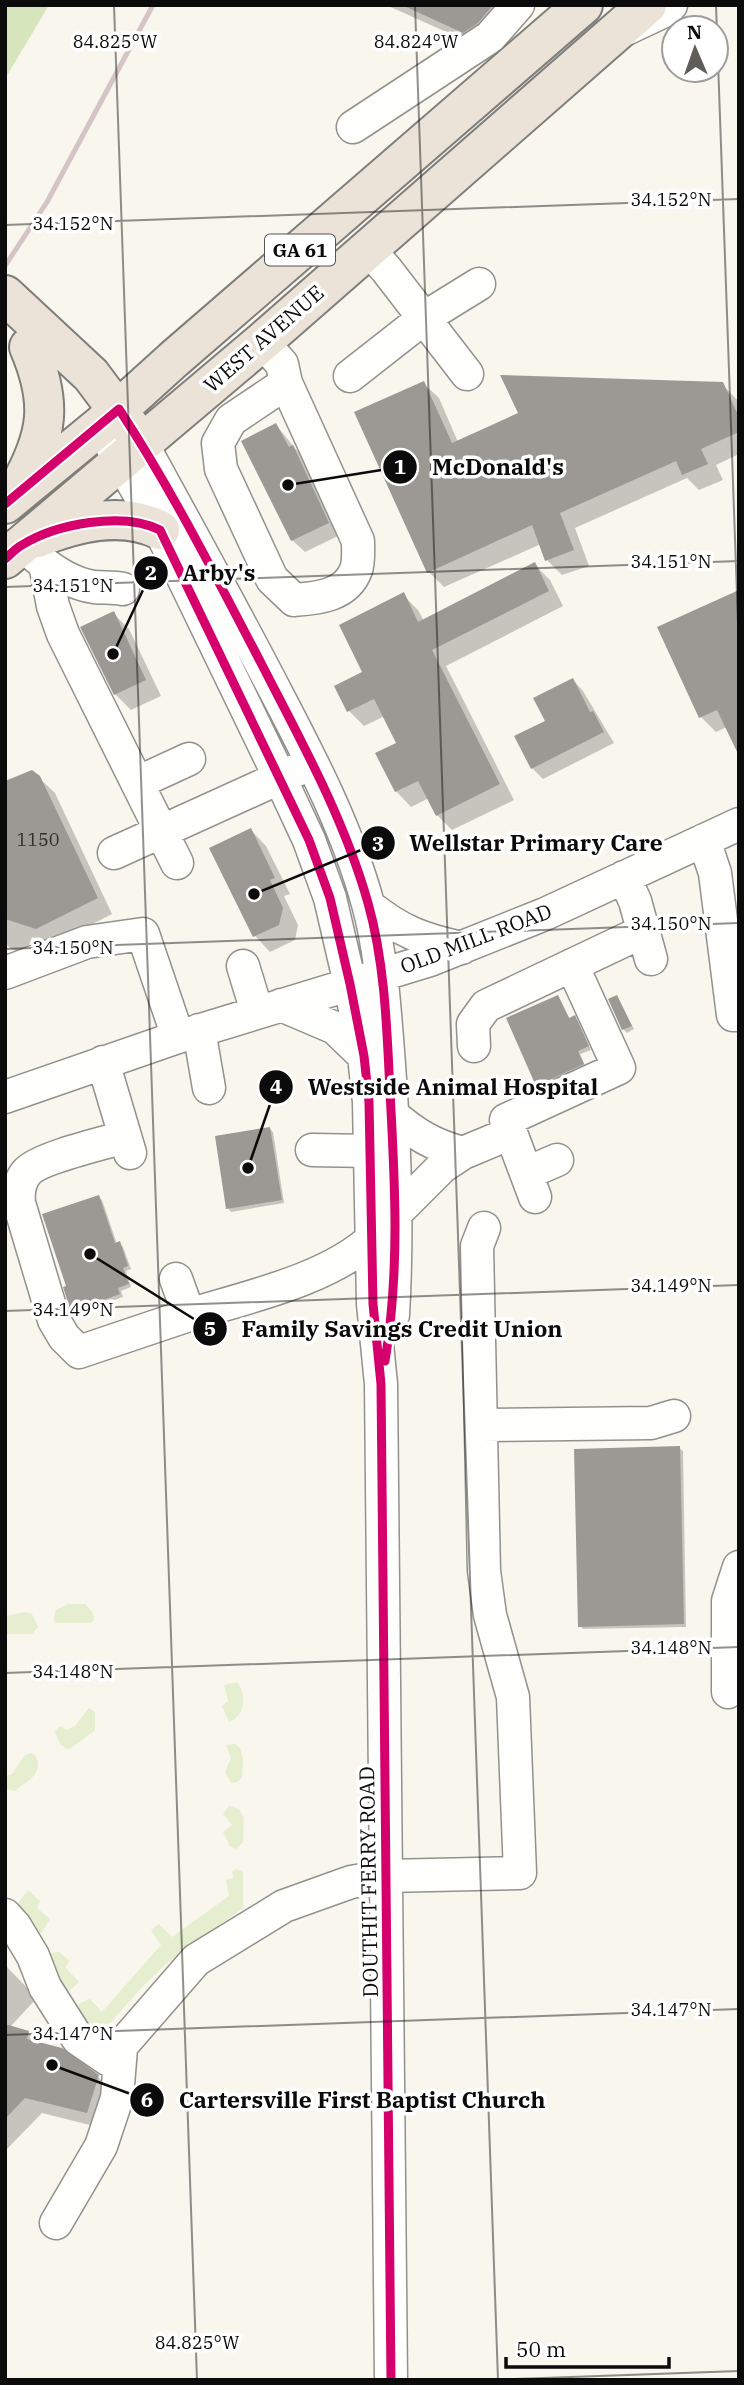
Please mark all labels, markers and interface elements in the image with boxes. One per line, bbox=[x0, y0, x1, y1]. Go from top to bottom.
north arrow bbox=[660, 14, 730, 84]
text: N bbox=[686, 20, 702, 44]
text: 84.825°W bbox=[73, 30, 158, 53]
text: 84.824°W bbox=[374, 30, 459, 53]
text: 34.152°N bbox=[630, 188, 712, 211]
text: 34.152°N bbox=[32, 212, 114, 235]
road number: GA 61 bbox=[265, 234, 335, 266]
street label: WEST AVENUE bbox=[197, 278, 329, 398]
callout: McDonald's bbox=[383, 445, 578, 489]
text: McDonald's bbox=[432, 451, 564, 481]
text: 1 bbox=[394, 452, 406, 480]
text: 34.151°N bbox=[630, 550, 712, 573]
callout: Arby's bbox=[134, 551, 270, 595]
text: Arby's bbox=[183, 557, 255, 587]
text: 2 bbox=[145, 558, 157, 586]
text: 34.151°N bbox=[32, 574, 114, 597]
callout: Wellstar Primary Care bbox=[360, 821, 677, 865]
text: Wellstar Primary Care bbox=[409, 827, 663, 857]
house number: 1150 bbox=[16, 828, 60, 851]
text: 3 bbox=[372, 829, 384, 857]
street label: OLD MILL ROAD bbox=[396, 896, 555, 980]
text: 34.150°N bbox=[630, 912, 712, 935]
text: 34.150°N bbox=[32, 936, 114, 959]
callout: Westside Animal Hospital bbox=[259, 1065, 612, 1109]
text: Westside Animal Hospital bbox=[308, 1071, 598, 1101]
text: 4 bbox=[270, 1072, 282, 1100]
text: 34.149°N bbox=[630, 1274, 712, 1297]
text: 34.149°N bbox=[32, 1298, 114, 1321]
callout: Family Savings Credit Union bbox=[193, 1307, 577, 1351]
text: Family Savings Credit Union bbox=[241, 1313, 563, 1343]
text: 5 bbox=[204, 1314, 216, 1342]
text: 34.148°N bbox=[630, 1636, 712, 1659]
text: 34.148°N bbox=[32, 1660, 114, 1683]
street label: DOUTHIT FERRY ROAD bbox=[352, 1766, 384, 1998]
text: 34.147°N bbox=[630, 1998, 712, 2021]
text: 34.147°N bbox=[32, 2022, 114, 2045]
callout: Cartersville First Baptist Church bbox=[130, 2078, 559, 2122]
text: Cartersville First Baptist Church bbox=[179, 2084, 545, 2114]
text: 6 bbox=[141, 2085, 153, 2113]
scale bar bbox=[506, 2326, 669, 2370]
text: 84.825°W bbox=[155, 2331, 240, 2354]
text: 50 m bbox=[516, 2335, 566, 2363]

